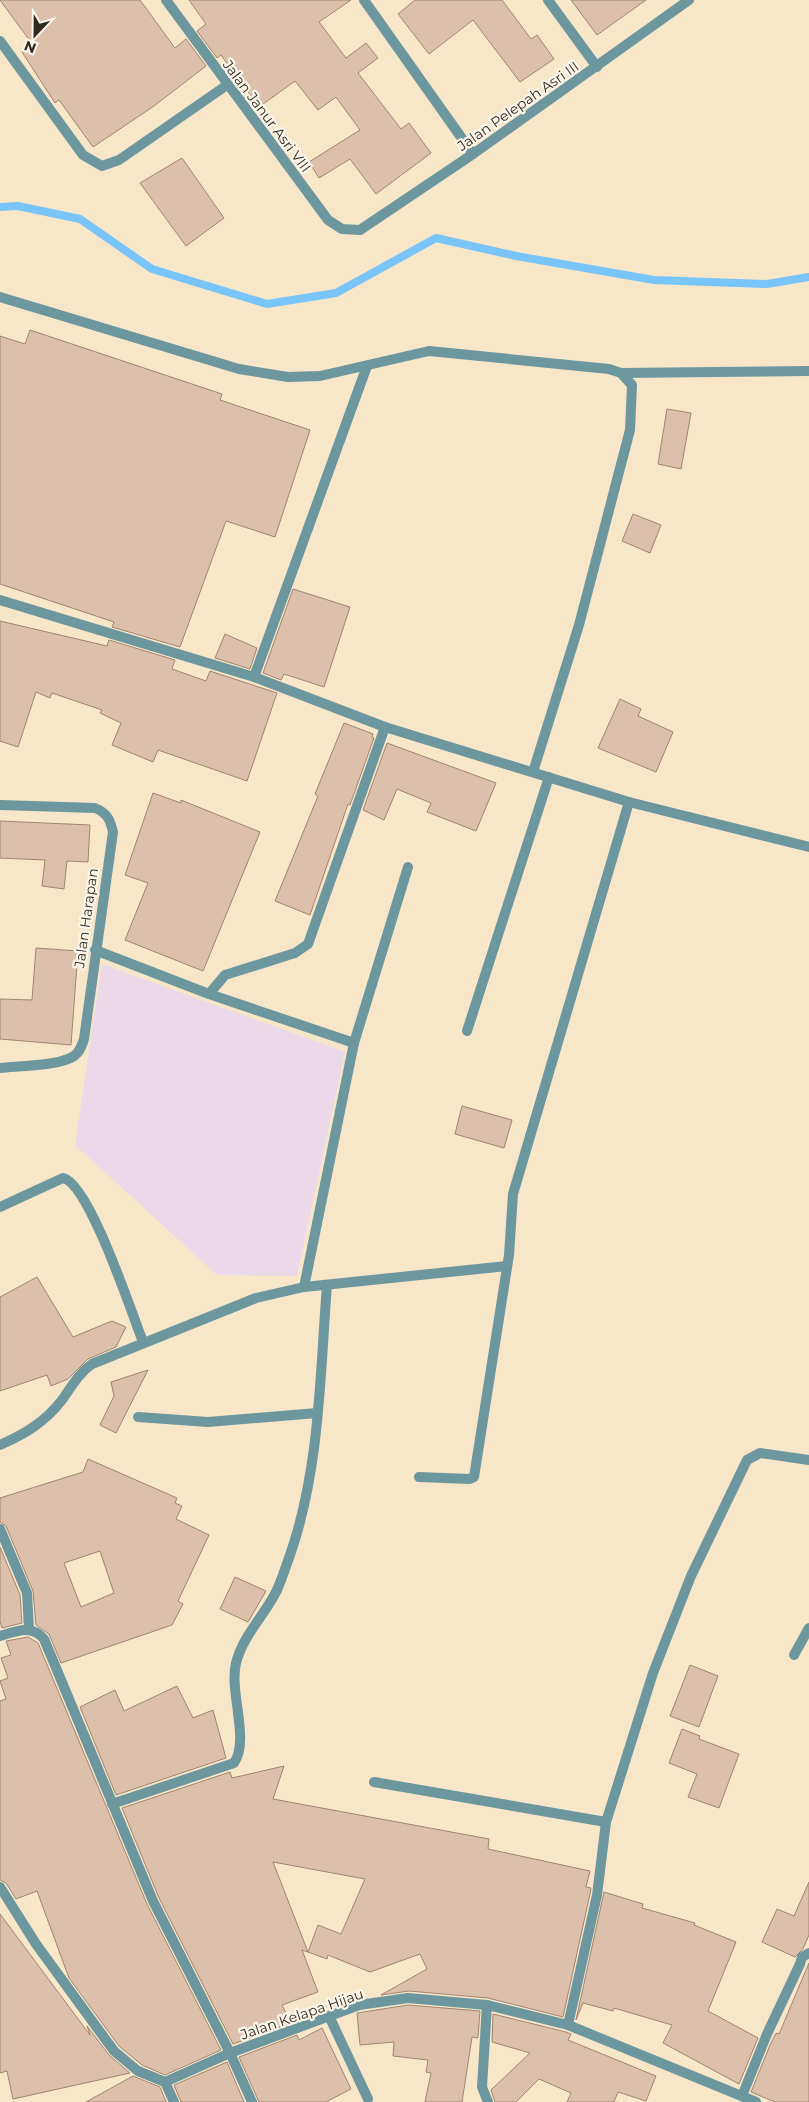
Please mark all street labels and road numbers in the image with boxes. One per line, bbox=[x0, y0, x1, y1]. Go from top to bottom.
street label: Jalan Janur Asri VIII bbox=[218, 56, 315, 176]
street label: Jalan Pelepah Asri III bbox=[453, 57, 582, 155]
street label: Jalan Harapan bbox=[70, 867, 102, 970]
street label: Jalan Kelapa Hijau bbox=[237, 1985, 366, 2044]

